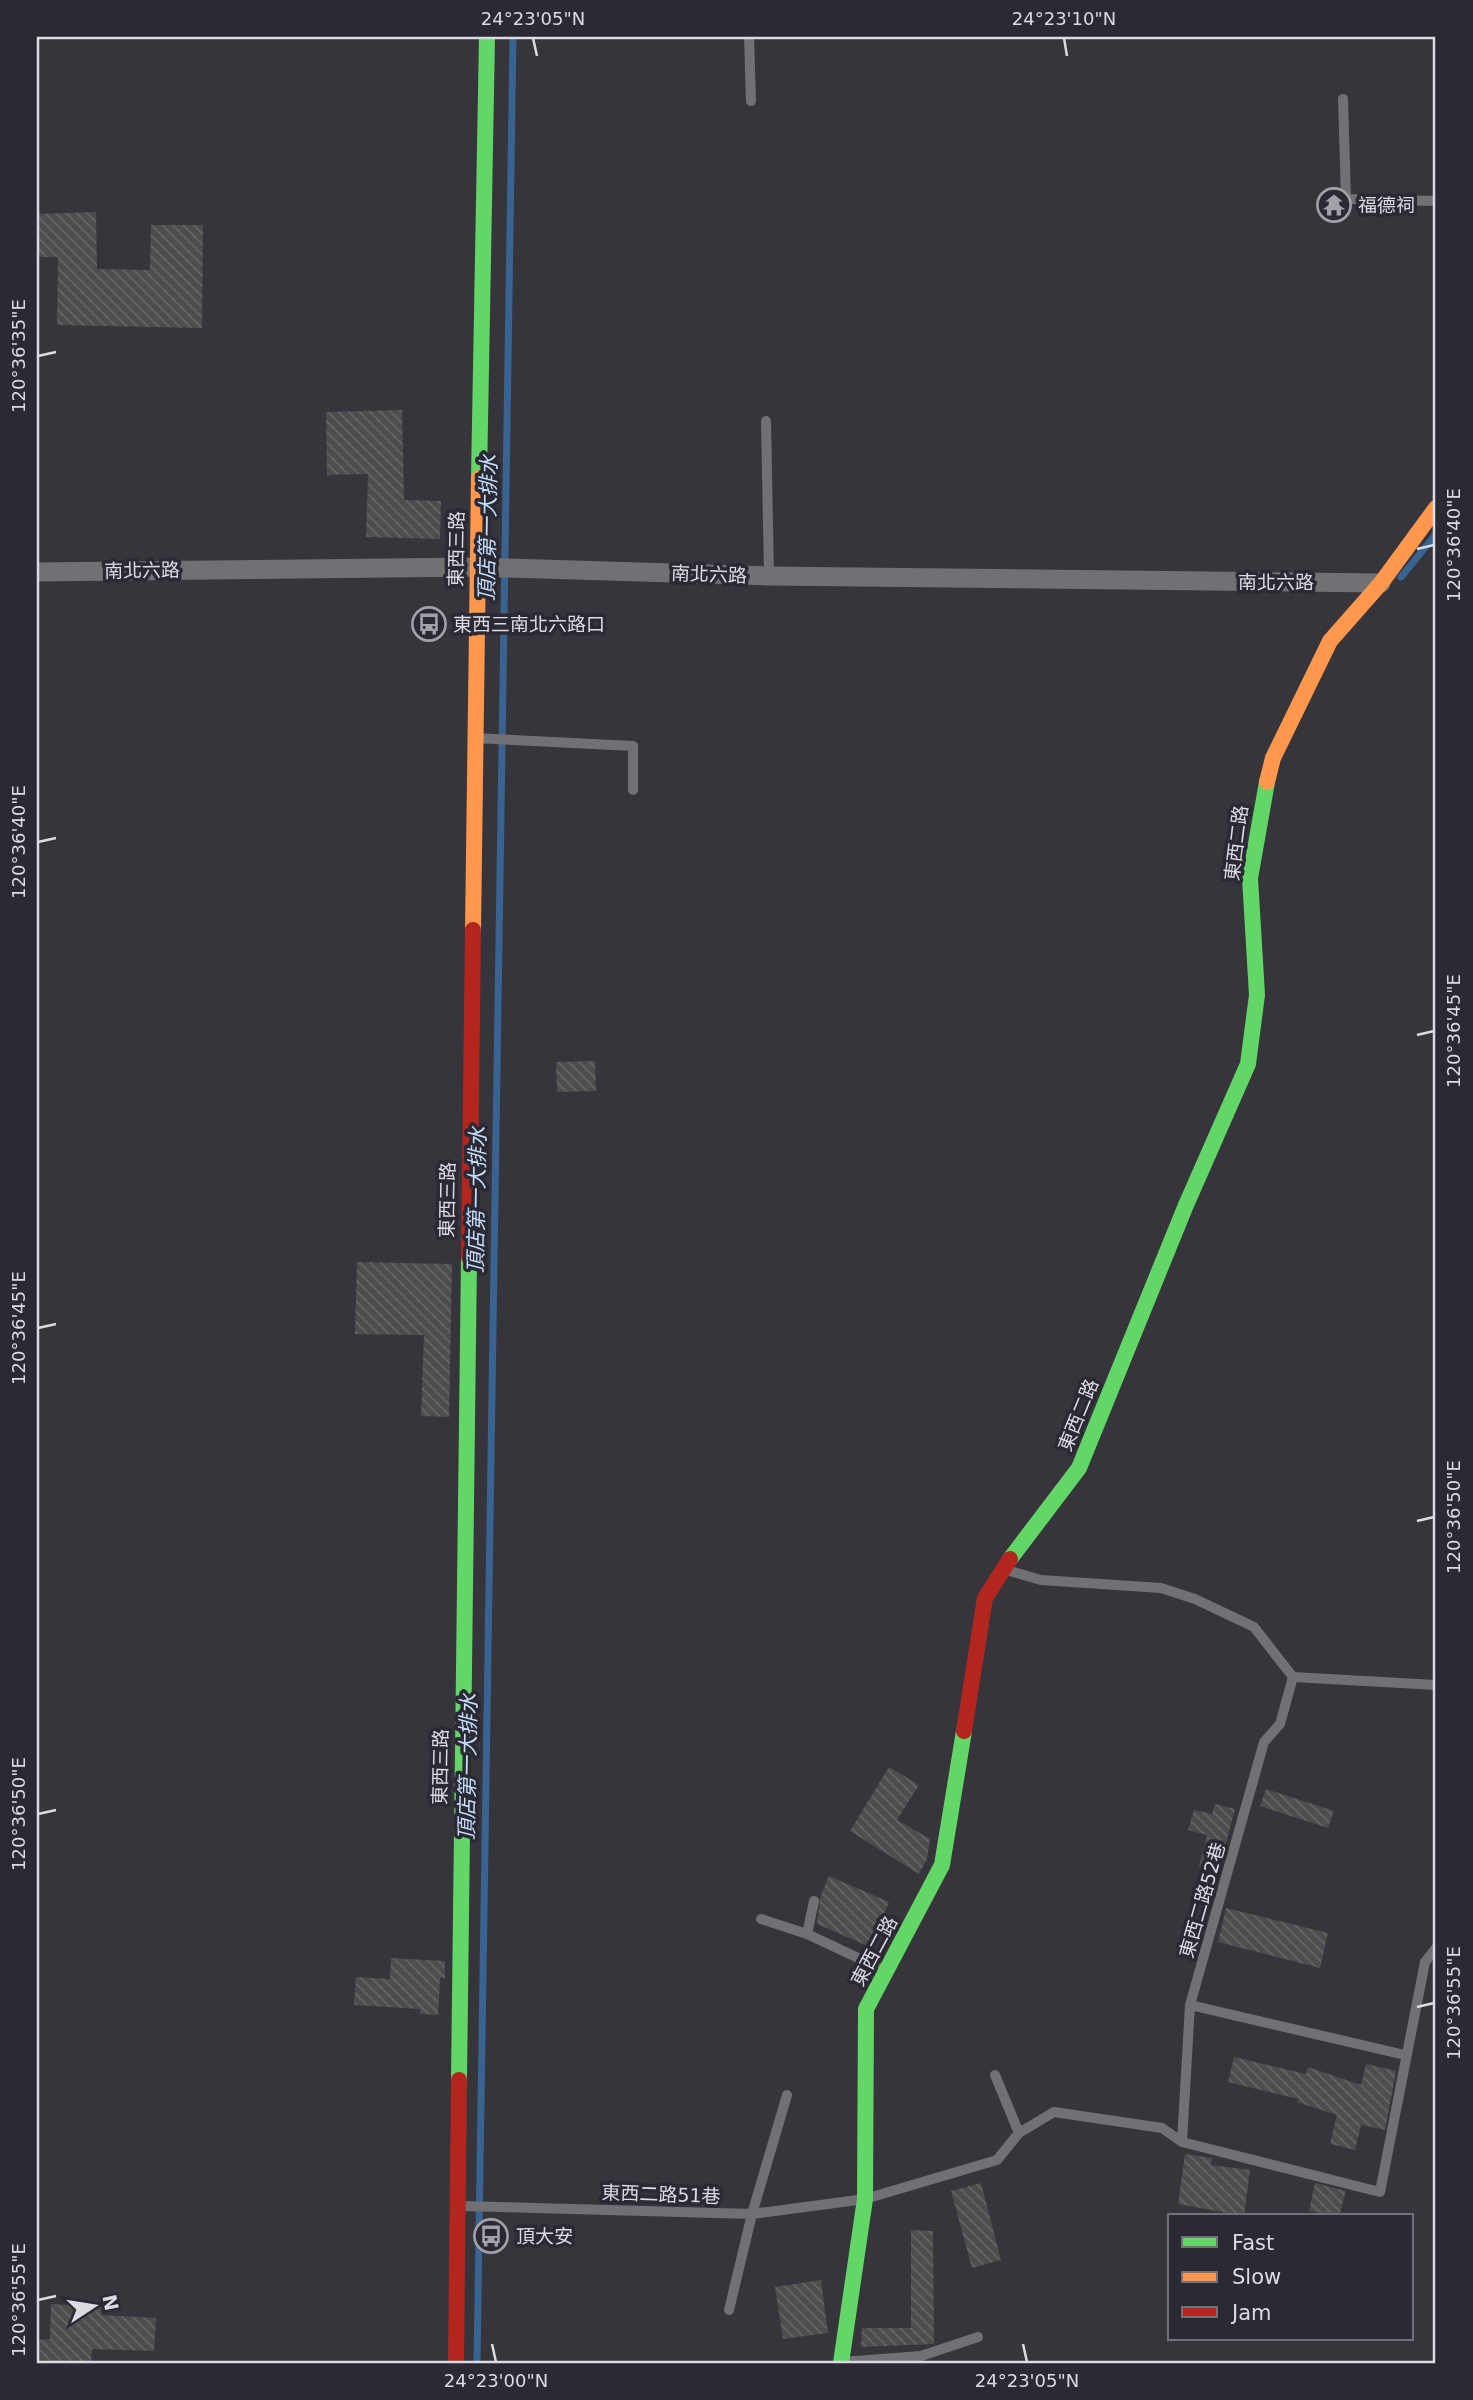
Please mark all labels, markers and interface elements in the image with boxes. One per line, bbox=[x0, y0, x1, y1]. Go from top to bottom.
text: 24°23'05"N bbox=[481, 8, 585, 29]
text: 24°23'10"N bbox=[1012, 8, 1116, 29]
temple icon: 福德祠 bbox=[1315, 186, 1353, 224]
place label: 福德祠 bbox=[1358, 194, 1415, 216]
text: 120°36'35"E bbox=[8, 299, 29, 413]
water label: 頂店第一大排水 bbox=[475, 453, 501, 602]
text: 120°36'40"E bbox=[1443, 488, 1464, 602]
street label: 東西三路 bbox=[444, 511, 468, 587]
street label: 南北六路 bbox=[104, 558, 180, 582]
street label: 南北六路 bbox=[671, 562, 747, 586]
street label: 南北六路 bbox=[1238, 571, 1314, 593]
bus stop icon: 東西三南北六路口 bbox=[410, 605, 448, 643]
place label: 東西三南北六路口 bbox=[453, 613, 605, 635]
text: 120°36'40"E bbox=[8, 785, 29, 899]
street label: 東西二路 bbox=[1220, 804, 1252, 882]
text: 120°36'45"E bbox=[1443, 974, 1464, 1088]
water label: 頂店第一大排水 bbox=[464, 1125, 490, 1274]
street label: 東西三路 bbox=[435, 1162, 459, 1238]
text: 120°36'45"E bbox=[8, 1271, 29, 1385]
street label: 東西二路 bbox=[1054, 1376, 1102, 1454]
text: 120°36'50"E bbox=[1443, 1460, 1464, 1574]
water label: 頂店第一大排水 bbox=[455, 1692, 481, 1841]
street label: 東西三路 bbox=[428, 1729, 452, 1805]
text: 120°36'50"E bbox=[8, 1757, 29, 1871]
street label: 東西二路52巷 bbox=[1175, 1840, 1229, 1960]
street label: 東西二路 bbox=[846, 1912, 902, 1990]
text: 120°36'55"E bbox=[1443, 1946, 1464, 2060]
street label: 東西二路51巷 bbox=[601, 2181, 721, 2207]
legend bbox=[1168, 2214, 1414, 2340]
bus stop icon: 頂大安 bbox=[472, 2217, 510, 2255]
place label: 頂大安 bbox=[516, 2225, 573, 2247]
text: Fast bbox=[1232, 2231, 1274, 2255]
text: 120°36'55"E bbox=[8, 2243, 29, 2357]
text: Slow bbox=[1232, 2265, 1281, 2289]
north arrow bbox=[60, 2270, 130, 2340]
text: N bbox=[98, 2292, 123, 2313]
text: Jam bbox=[1230, 2301, 1272, 2325]
text: 24°23'00"N bbox=[444, 2370, 548, 2391]
text: 24°23'05"N bbox=[975, 2370, 1079, 2391]

